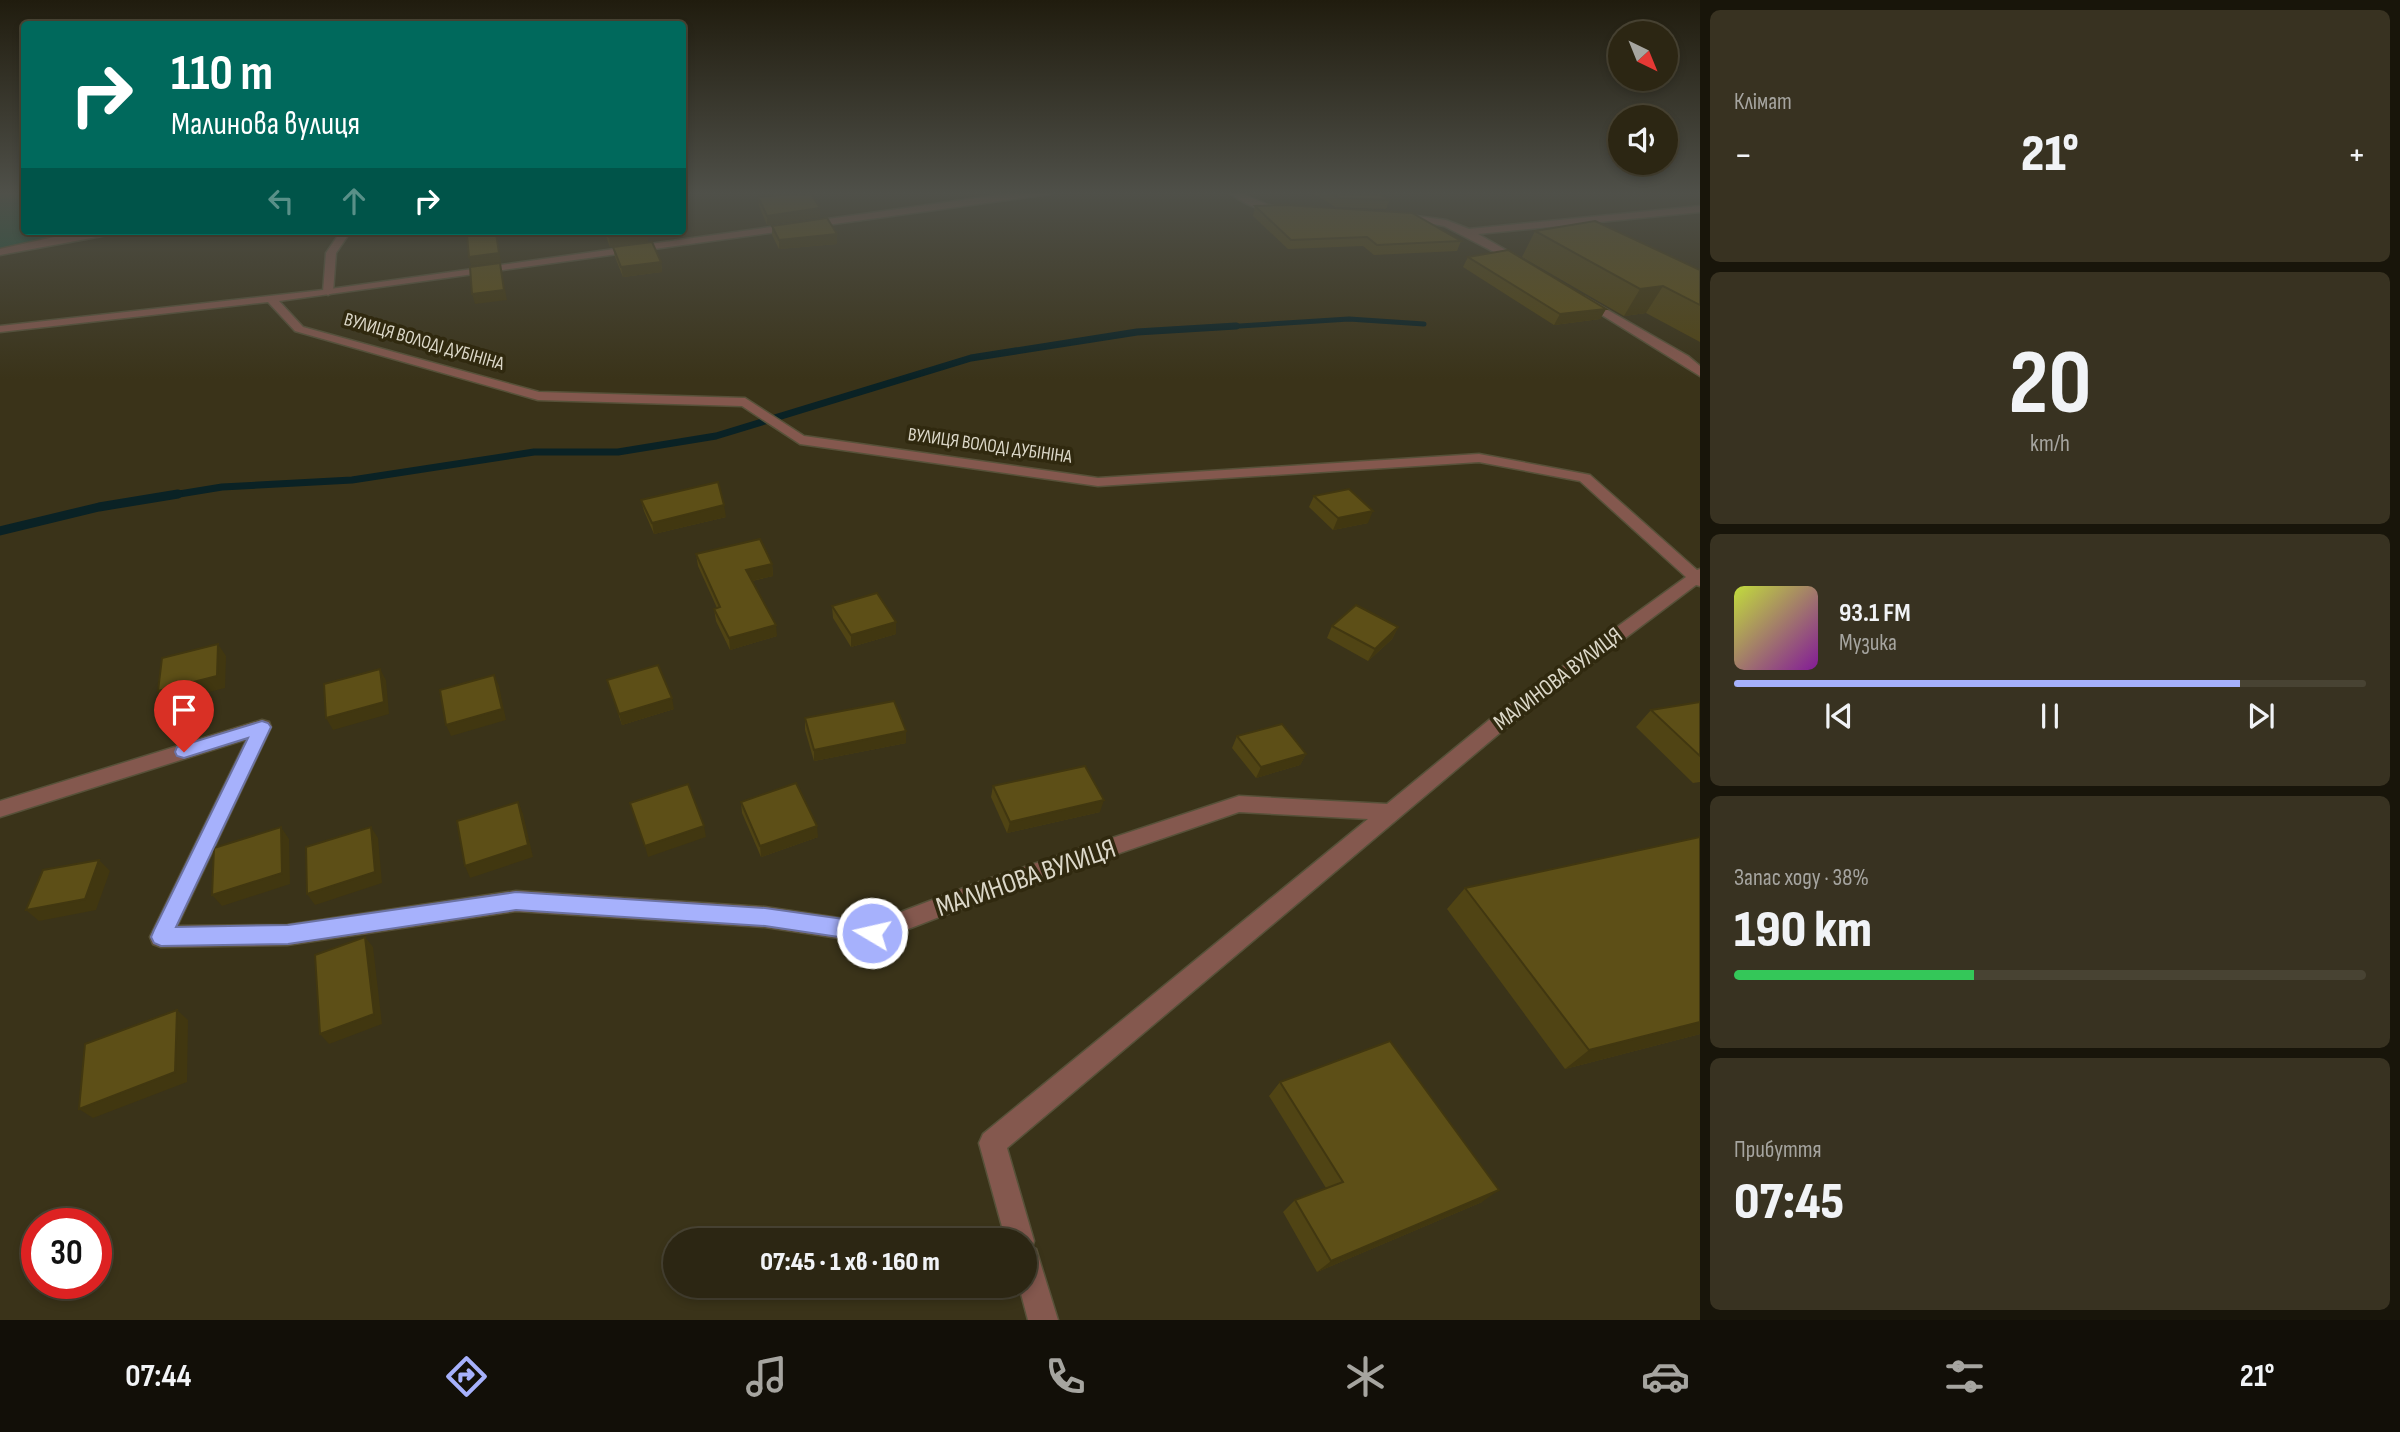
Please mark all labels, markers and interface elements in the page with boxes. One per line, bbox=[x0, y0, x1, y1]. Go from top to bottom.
north arrow bbox=[1608, 21, 1678, 91]
map controls bbox=[1608, 21, 1678, 175]
text: 110 m bbox=[171, 45, 273, 104]
icon: right bbox=[56, 49, 147, 140]
text: Клімат bbox=[1734, 88, 1792, 116]
text: Малинова вулиця bbox=[171, 105, 360, 144]
button: sound bbox=[1608, 105, 1678, 175]
text: 21° bbox=[2021, 123, 2079, 186]
text: − bbox=[1734, 133, 1753, 178]
text: + bbox=[2347, 133, 2366, 178]
icon: left bbox=[262, 182, 300, 220]
icon: ahead bbox=[335, 182, 373, 220]
icon: right bbox=[408, 182, 446, 220]
street label: ВУЛИЦЯ ВОЛОДІ ДУБІНІНА bbox=[341, 308, 508, 376]
text: 20 bbox=[2008, 330, 2092, 439]
street label: ВУЛИЦЯ ВОЛОДІ ДУБІНІНА bbox=[906, 423, 1074, 469]
text: km/h bbox=[2030, 430, 2070, 458]
text: 93.1 FM bbox=[1839, 598, 1911, 629]
street label: МАЛИНОВА ВУЛИЦЯ bbox=[1488, 621, 1628, 737]
text: Музика bbox=[1839, 629, 1897, 657]
pin bbox=[154, 680, 214, 752]
icon: arrive bbox=[165, 691, 203, 729]
icon: previous bbox=[1820, 697, 1858, 735]
icon: pause bbox=[2031, 697, 2069, 735]
icon: next bbox=[2242, 697, 2280, 735]
street label: МАЛИНОВА ВУЛИЦЯ bbox=[932, 832, 1120, 924]
text: Запас ходу · 38% bbox=[1734, 864, 1869, 892]
position arrow bbox=[835, 896, 909, 970]
text: 190 km bbox=[1734, 899, 1872, 962]
text: Прибуття bbox=[1734, 1136, 1822, 1164]
text: 07:45 bbox=[1734, 1171, 1844, 1234]
speed limit sign: 30 bbox=[21, 1208, 112, 1299]
text: 07:45 · 1 хв · 160 m bbox=[760, 1247, 940, 1278]
icon: directions bbox=[442, 1352, 491, 1401]
icon: music bbox=[742, 1352, 791, 1401]
icon: phone bbox=[1041, 1352, 1090, 1401]
icon: climate bbox=[1341, 1352, 1390, 1401]
icon: car bbox=[1641, 1352, 1690, 1401]
icon: filters bbox=[1940, 1352, 1989, 1401]
text: 07:44 bbox=[125, 1357, 191, 1396]
text: 21° bbox=[2240, 1357, 2275, 1396]

